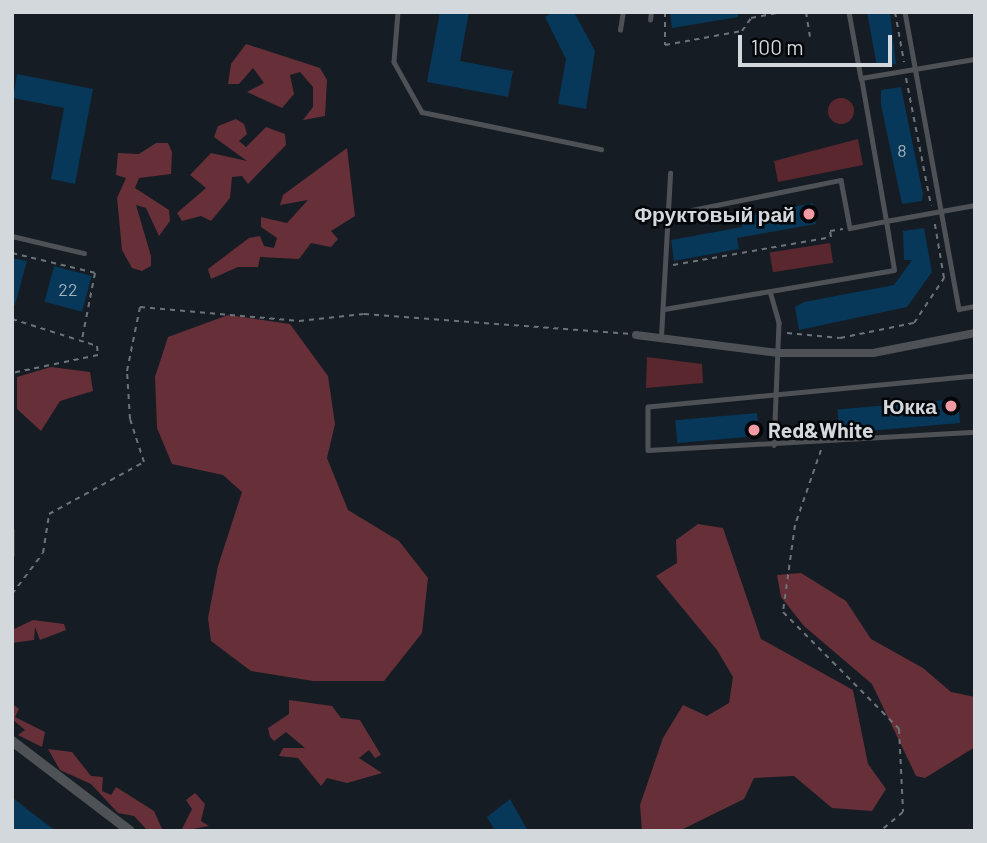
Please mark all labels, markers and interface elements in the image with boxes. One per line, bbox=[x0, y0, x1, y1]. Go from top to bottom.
scale bar bbox=[742, 21, 896, 65]
text: 100 m bbox=[751, 34, 804, 59]
house number: 8 bbox=[897, 139, 907, 161]
place label: Фруктовый рай bbox=[634, 201, 795, 227]
marker: Фруктовый рай bbox=[801, 206, 817, 222]
house number: 22 bbox=[58, 278, 78, 300]
place label: Юкка bbox=[883, 393, 937, 419]
marker: Юкка bbox=[943, 398, 959, 414]
place label: Red&White bbox=[768, 417, 873, 443]
marker: Red&White bbox=[746, 422, 762, 438]

